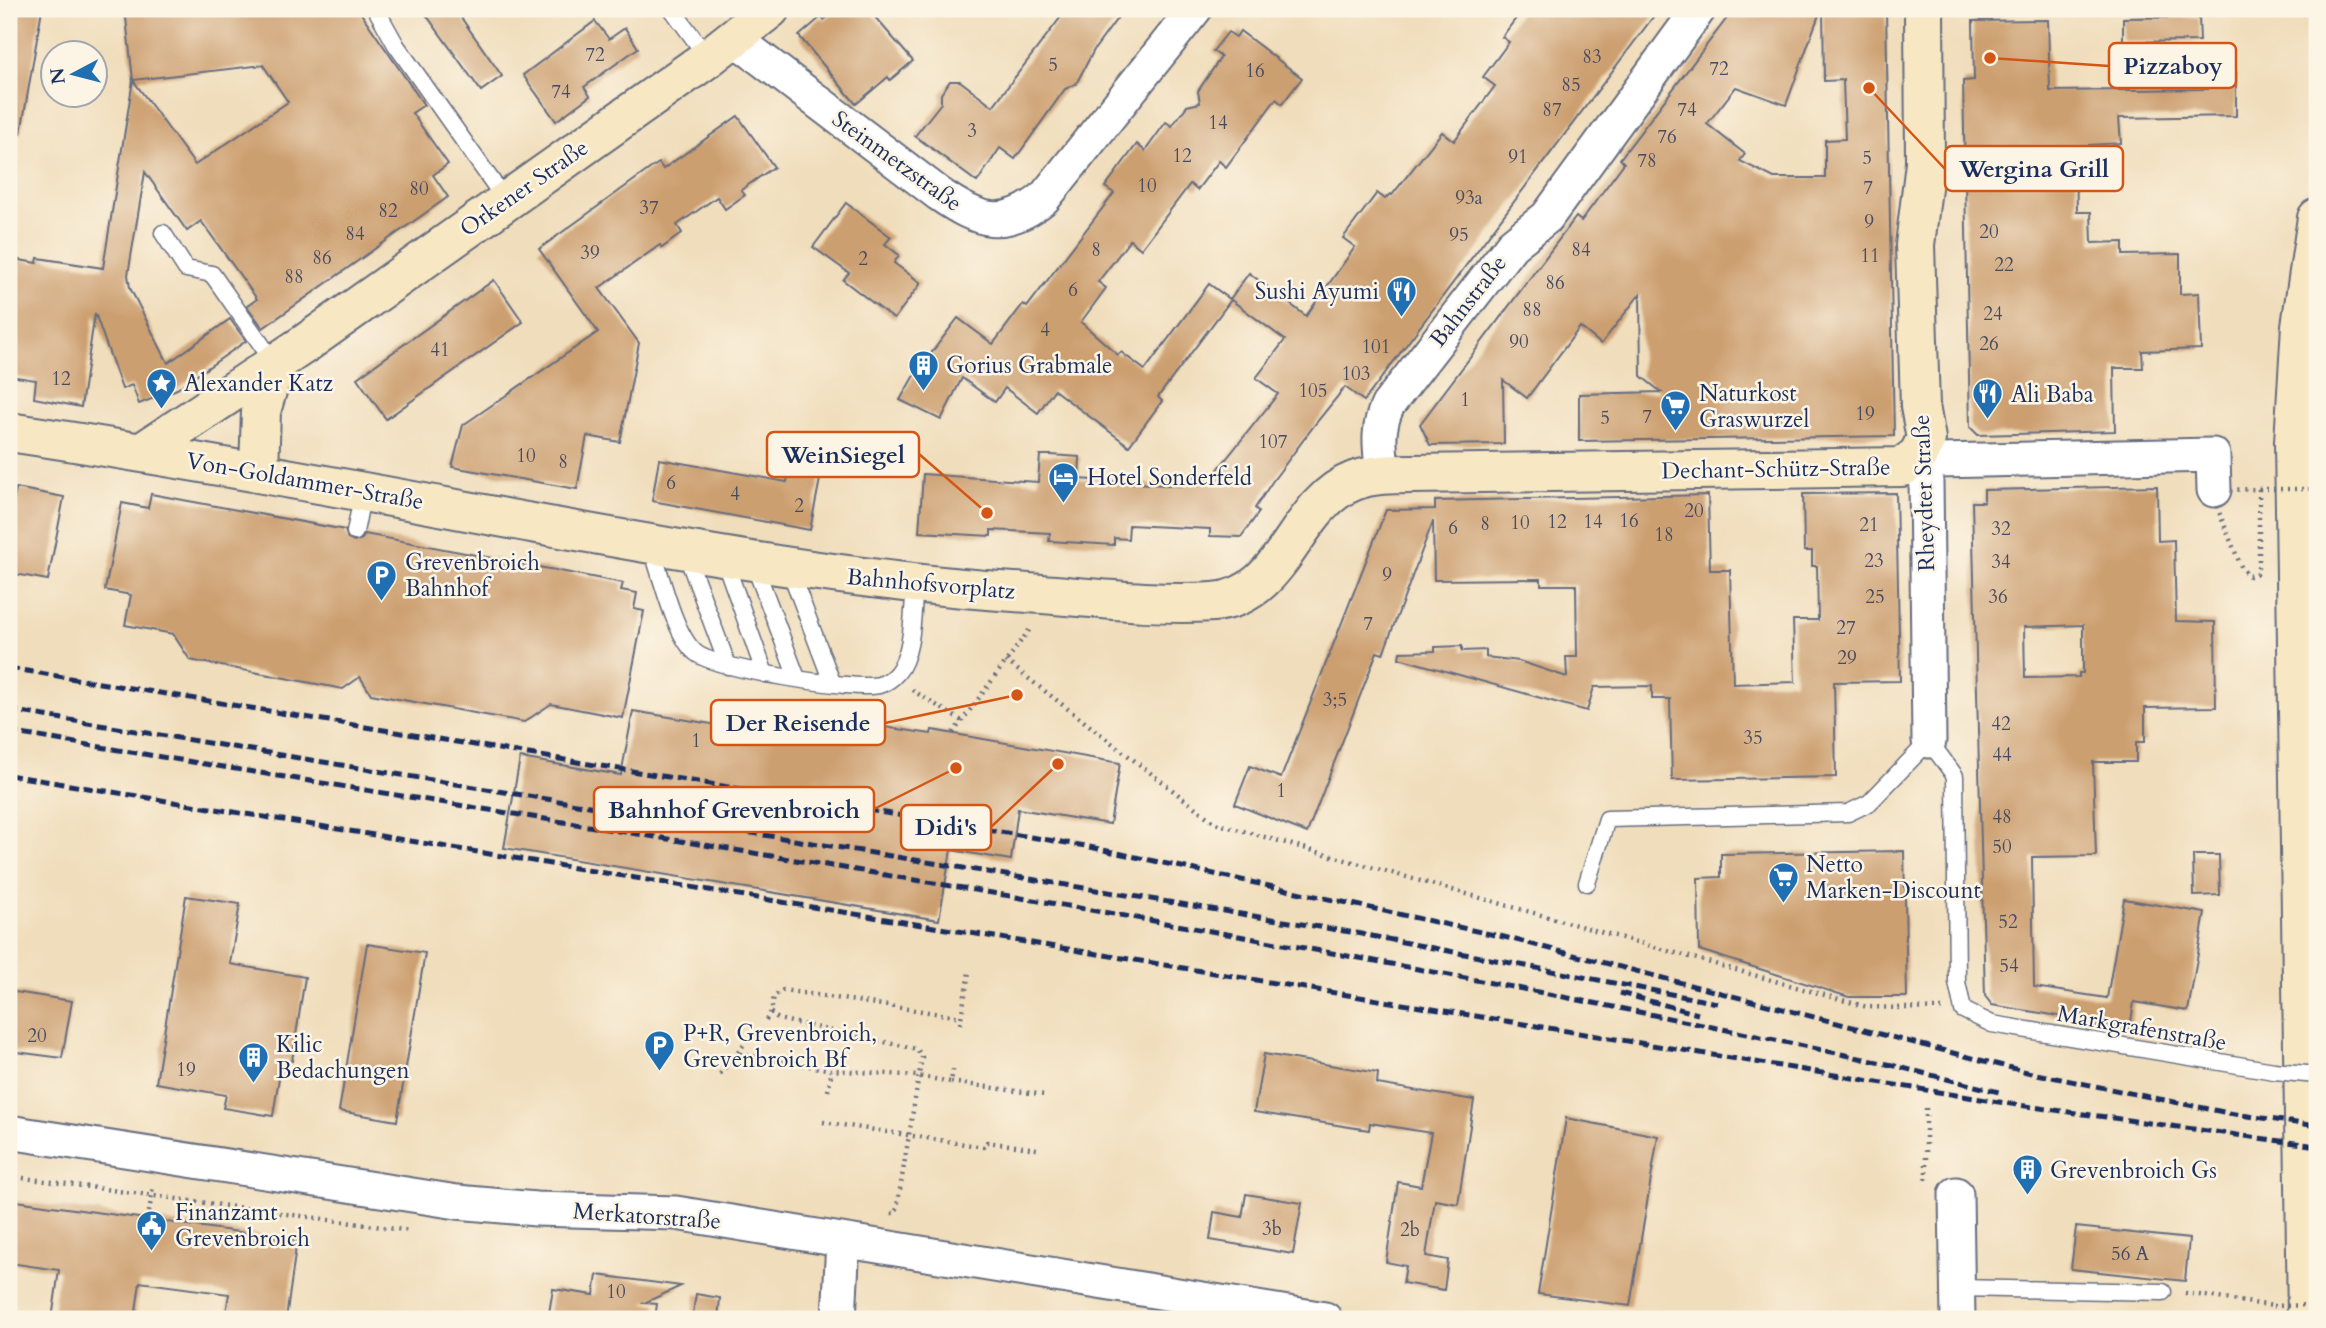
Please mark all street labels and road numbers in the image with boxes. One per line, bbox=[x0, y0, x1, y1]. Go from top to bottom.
street label: Steinmetzstraße bbox=[826, 103, 968, 219]
street label: Orkener Straße bbox=[454, 132, 594, 244]
street label: Bahnstraße bbox=[1422, 249, 1514, 353]
street label: Rheydter Straße bbox=[1906, 414, 1942, 572]
street label: Von-Goldammer-Straße bbox=[184, 445, 426, 517]
street label: Dechant-Schütz-Straße bbox=[1661, 452, 1891, 486]
street label: Bahnhofsvorplatz bbox=[845, 561, 1017, 607]
street label: Markgrafenstraße bbox=[2055, 998, 2229, 1058]
street label: Merkatorstraße bbox=[572, 1195, 722, 1237]

